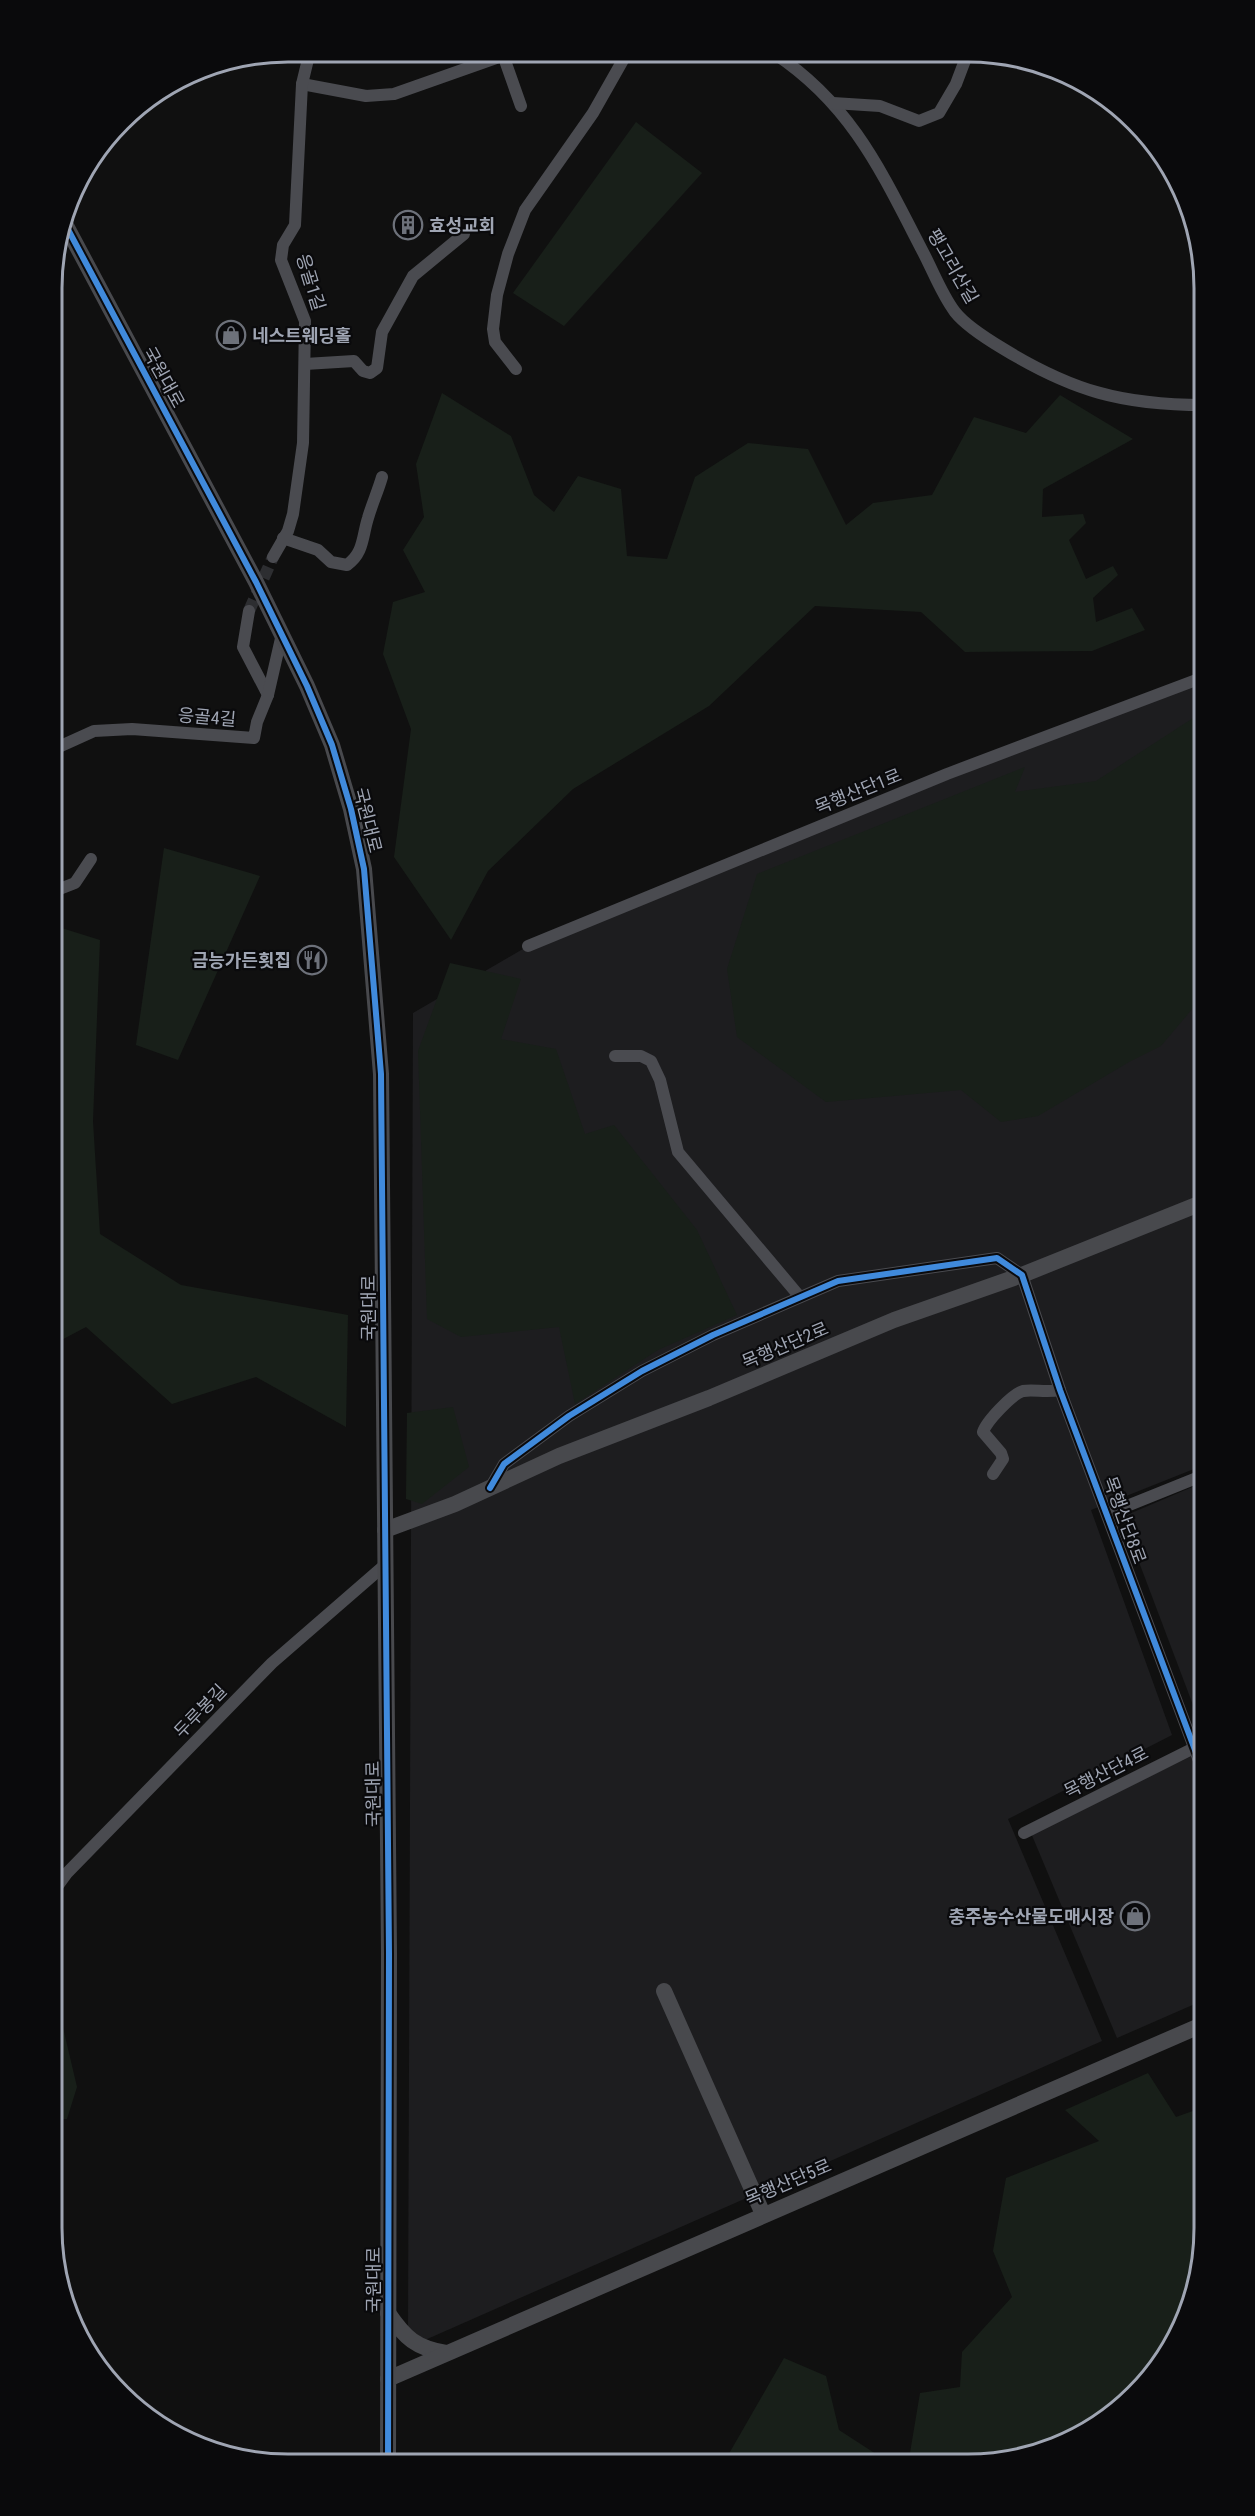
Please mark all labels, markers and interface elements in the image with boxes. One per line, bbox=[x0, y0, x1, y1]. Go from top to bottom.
building icon: 효성교회 bbox=[392, 209, 424, 241]
place label: 효성교회 bbox=[429, 215, 495, 236]
street label: 팽고리산길 bbox=[923, 225, 983, 307]
street label: 응골1길 bbox=[292, 251, 330, 313]
shop icon: 네스트웨딩홀 bbox=[215, 319, 247, 351]
place label: 네스트웨딩홀 bbox=[252, 325, 351, 346]
street label: 국원대로 bbox=[139, 343, 189, 411]
street label: 응골4길 bbox=[177, 704, 237, 730]
street label: 목행산단1로 bbox=[812, 764, 904, 818]
street label: 국원대로 bbox=[350, 785, 386, 855]
restaurant icon: 금능가든횟집 bbox=[296, 944, 328, 976]
place label: 금능가든횟집 bbox=[192, 950, 291, 971]
street label: 국원대로 bbox=[358, 1275, 379, 1341]
street label: 목행산단2로 bbox=[739, 1317, 831, 1373]
street label: 목행산단8로 bbox=[1099, 1473, 1151, 1567]
street label: 두루봉길 bbox=[169, 1680, 231, 1742]
street label: 목행산단4로 bbox=[1060, 1742, 1152, 1802]
street label: 국원대로 bbox=[362, 1761, 384, 1827]
shop icon: 충주농수산물도매시장 bbox=[1119, 1900, 1151, 1932]
place label: 충주농수산물도매시장 bbox=[948, 1906, 1114, 1927]
street label: 목행산단5로 bbox=[742, 2154, 834, 2210]
street label: 국원대로 bbox=[363, 2247, 384, 2313]

